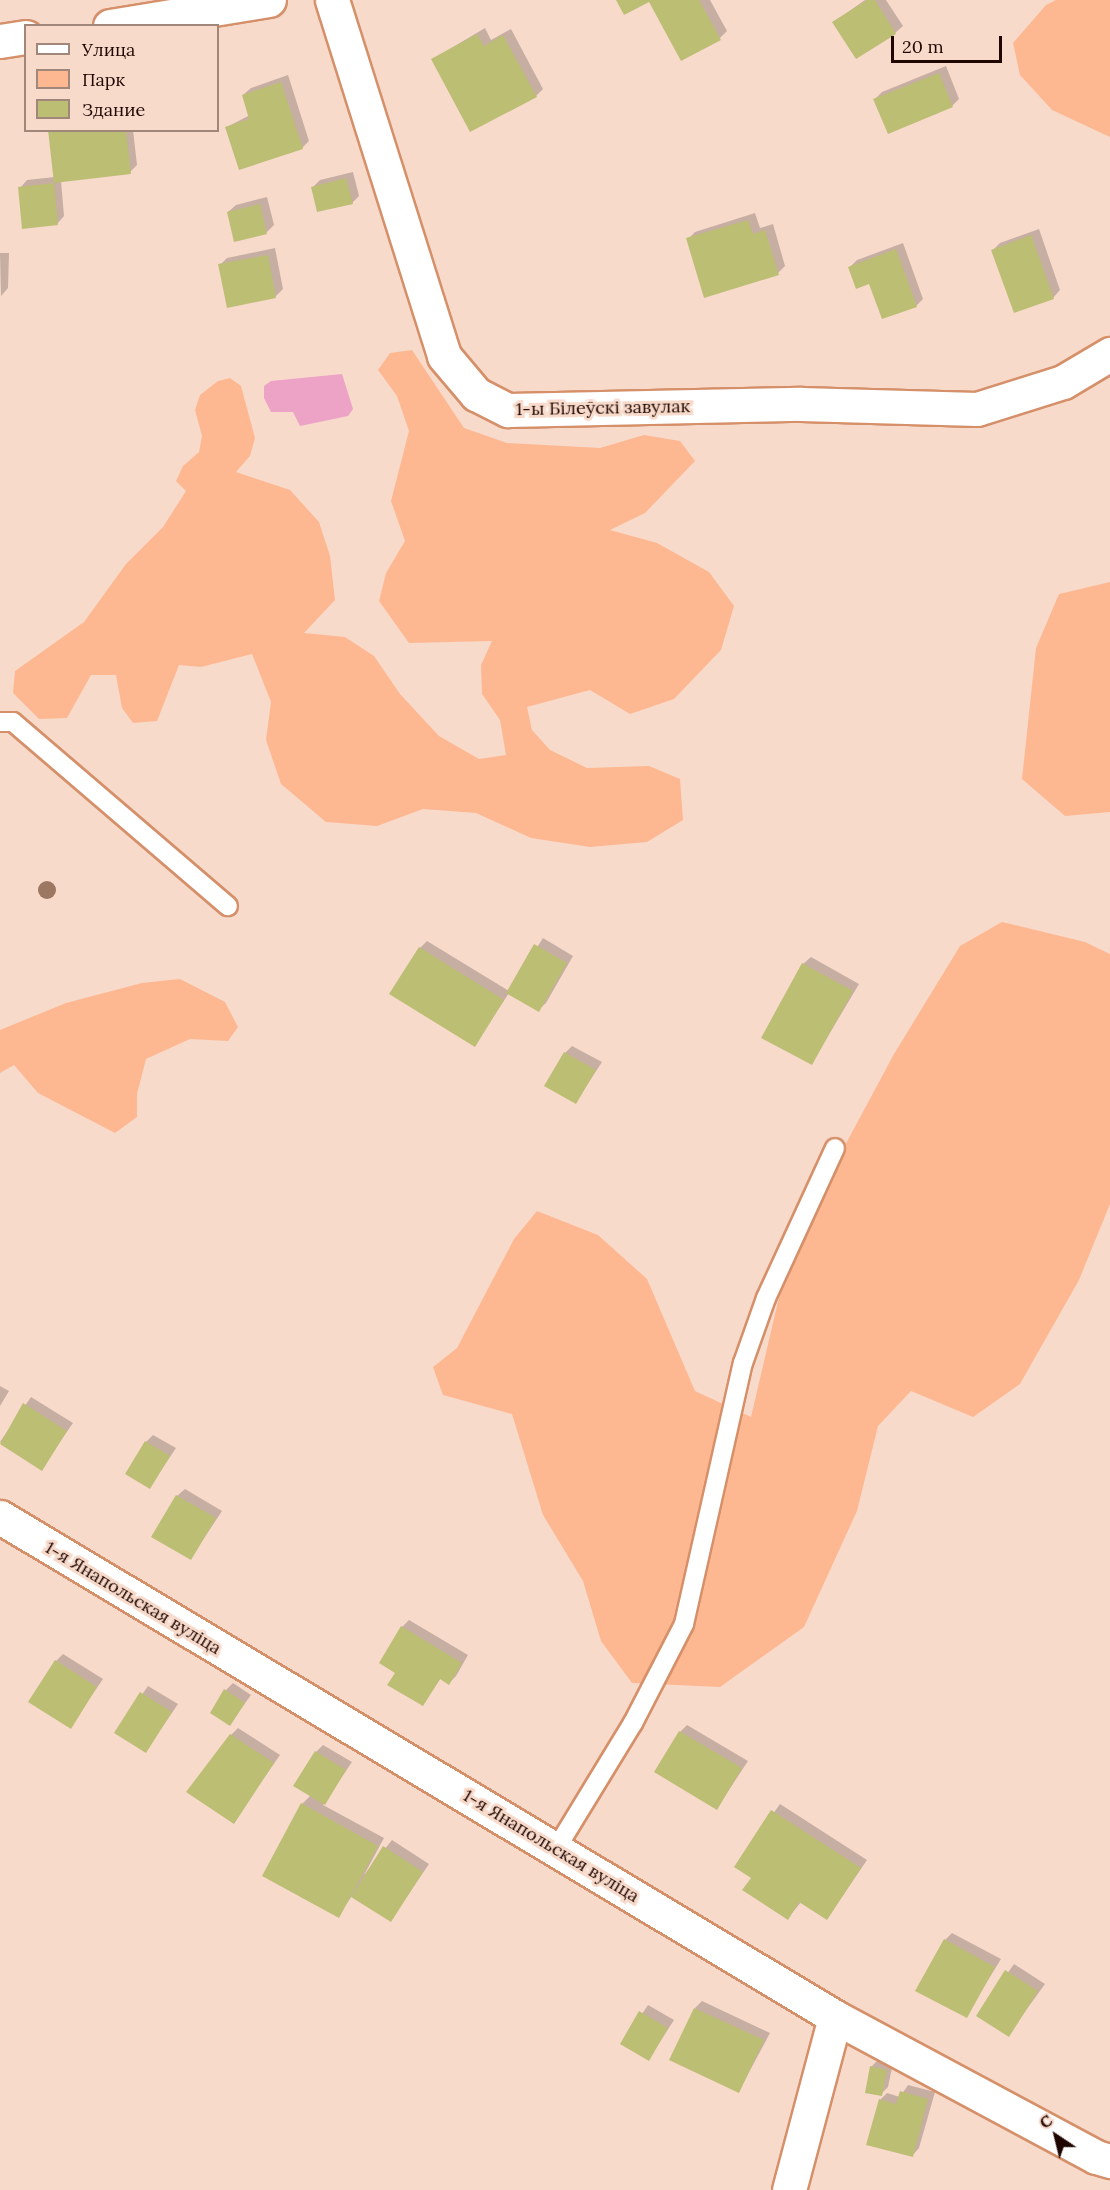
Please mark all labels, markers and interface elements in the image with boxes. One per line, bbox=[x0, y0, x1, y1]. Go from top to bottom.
legend bbox=[24, 24, 219, 132]
scale bar bbox=[894, 24, 1005, 62]
text: 20 m bbox=[902, 35, 944, 58]
text: Улица bbox=[82, 38, 135, 61]
text: Парк bbox=[82, 68, 125, 91]
text: Здание bbox=[82, 98, 145, 121]
street label: 1-ы Білеўскі завулак bbox=[516, 396, 690, 420]
street label: 1-я Янапольская вуліца bbox=[41, 1537, 225, 1659]
street label: 1-я Янапольская вуліца bbox=[459, 1785, 643, 1907]
north arrow bbox=[1026, 2106, 1086, 2166]
text: С bbox=[1035, 2110, 1056, 2133]

